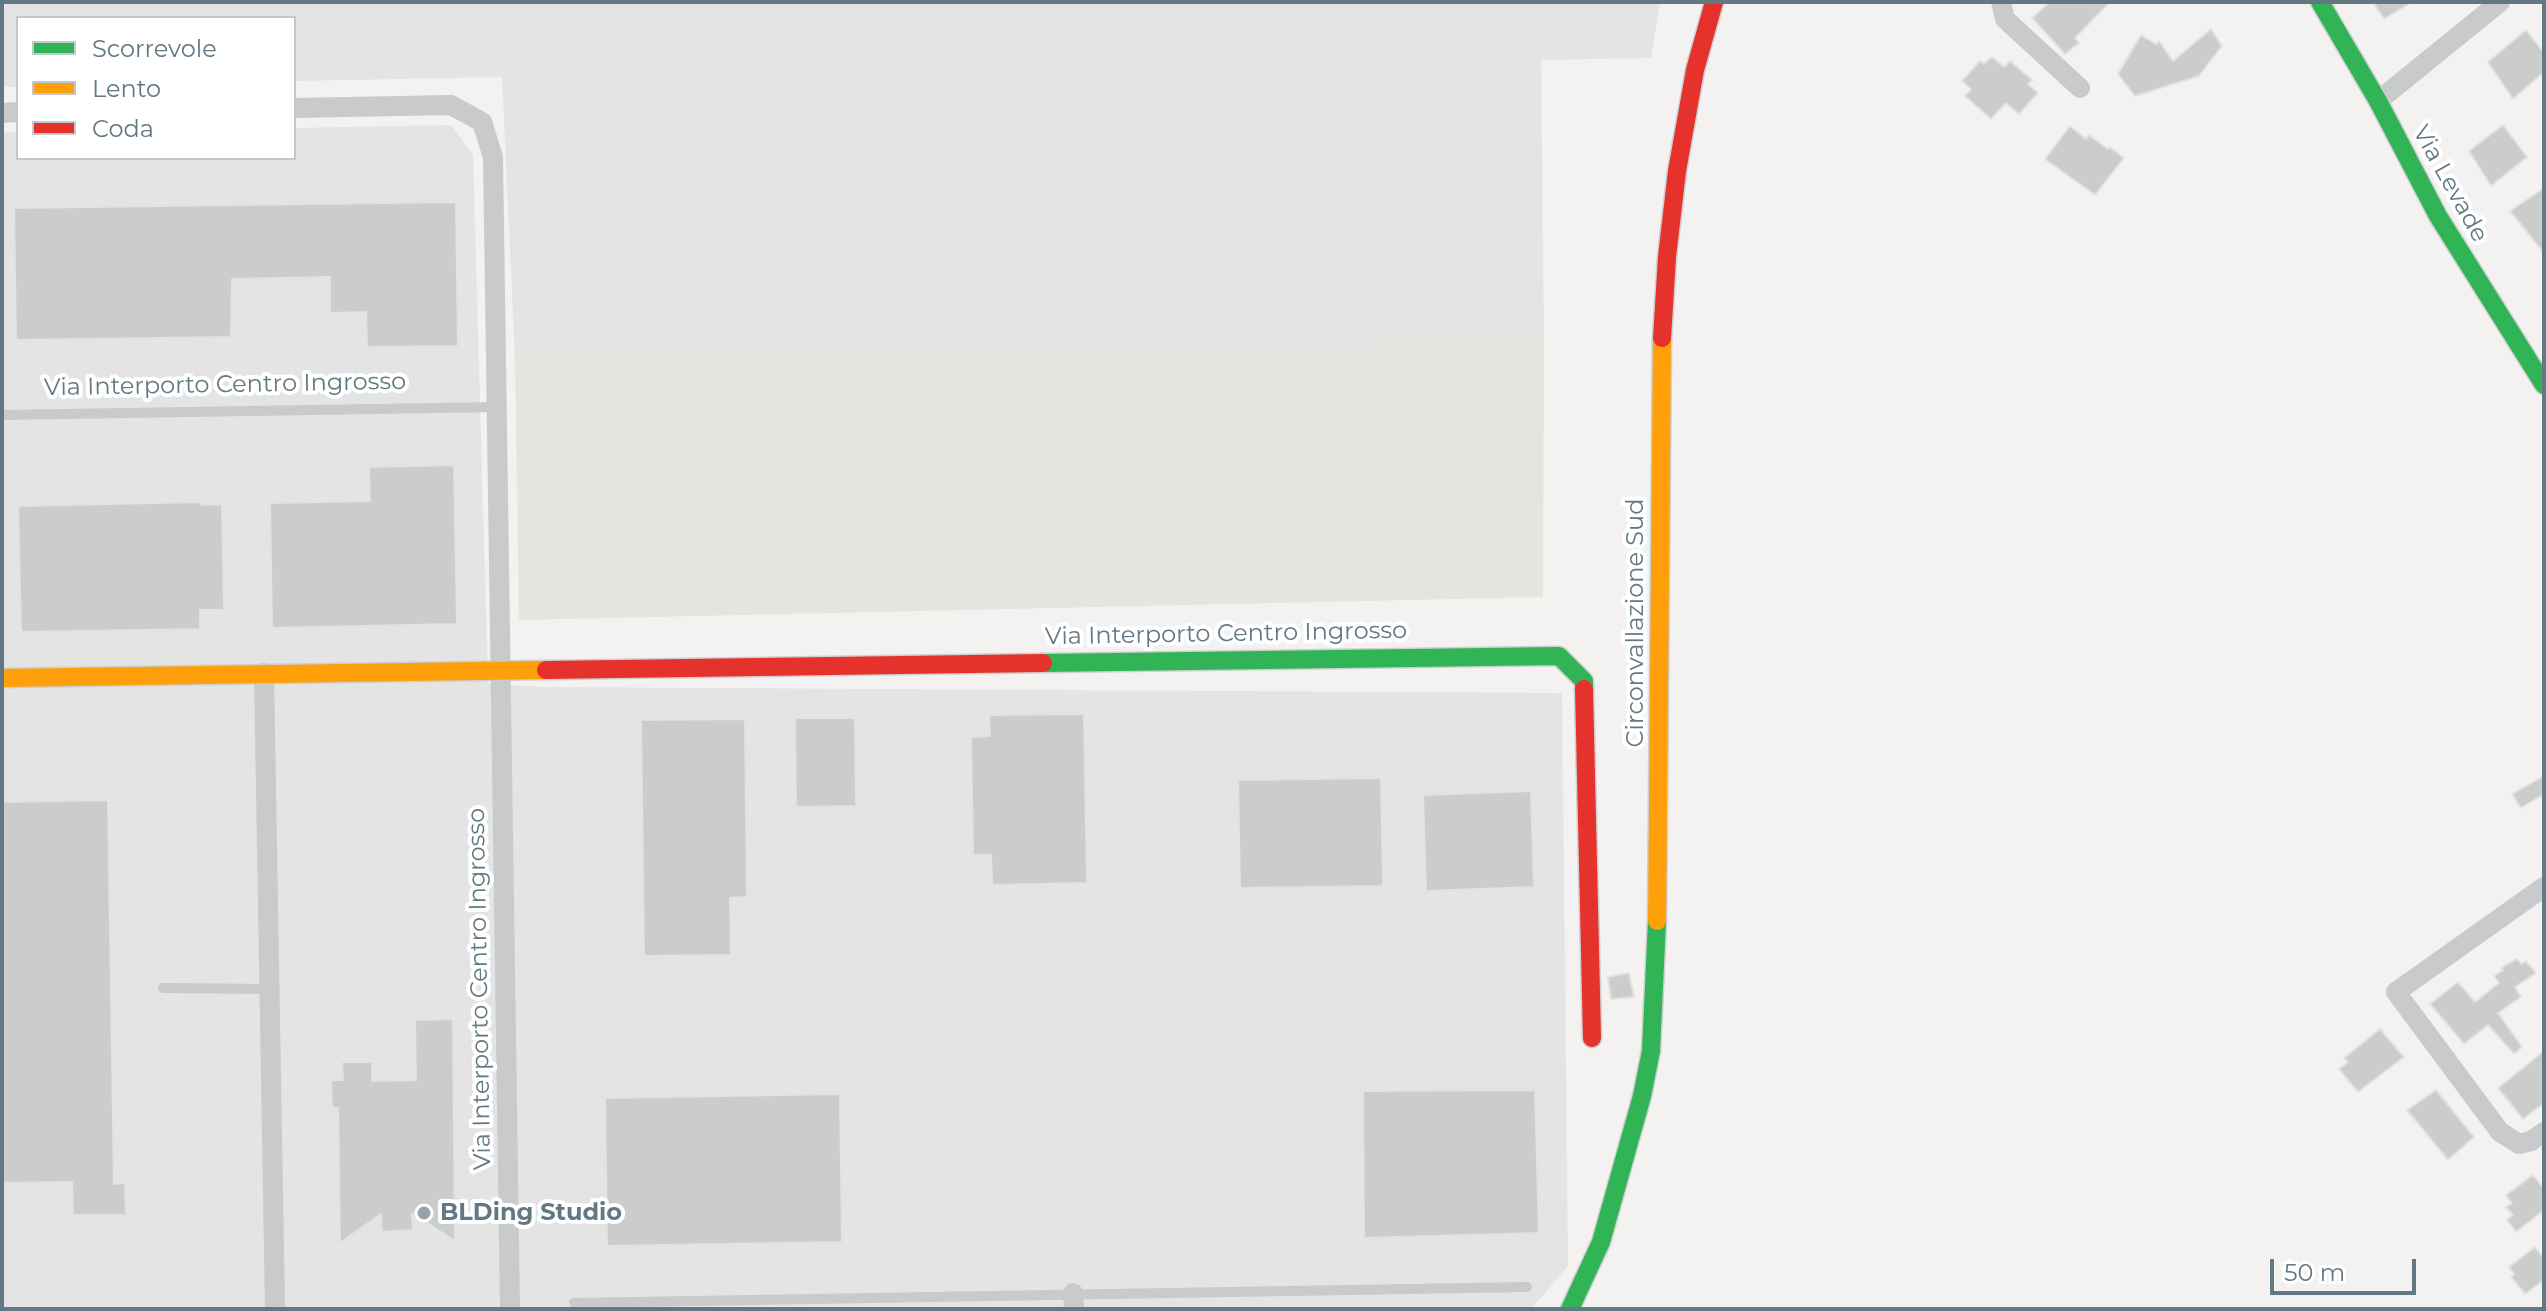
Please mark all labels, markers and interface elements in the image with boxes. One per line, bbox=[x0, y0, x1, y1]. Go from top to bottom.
legend bbox=[16, 16, 296, 160]
text: Scorrevole bbox=[92, 34, 217, 63]
text: Lento bbox=[92, 74, 161, 103]
text: Coda bbox=[92, 114, 154, 143]
street label: Via Levade bbox=[2406, 121, 2494, 247]
street label: Via Interporto Centro Ingrosso bbox=[44, 367, 406, 403]
street label: Circonvallazione Sud bbox=[1622, 499, 1650, 747]
street label: Via Interporto Centro Ingrosso bbox=[1045, 616, 1407, 652]
street label: Via Interporto Centro Ingrosso bbox=[462, 808, 498, 1170]
place label: BLDing Studio bbox=[440, 1199, 622, 1227]
marker: BLDing Studio bbox=[415, 1204, 433, 1222]
scale bar bbox=[2274, 1243, 2420, 1293]
text: 50 m bbox=[2284, 1258, 2345, 1287]

